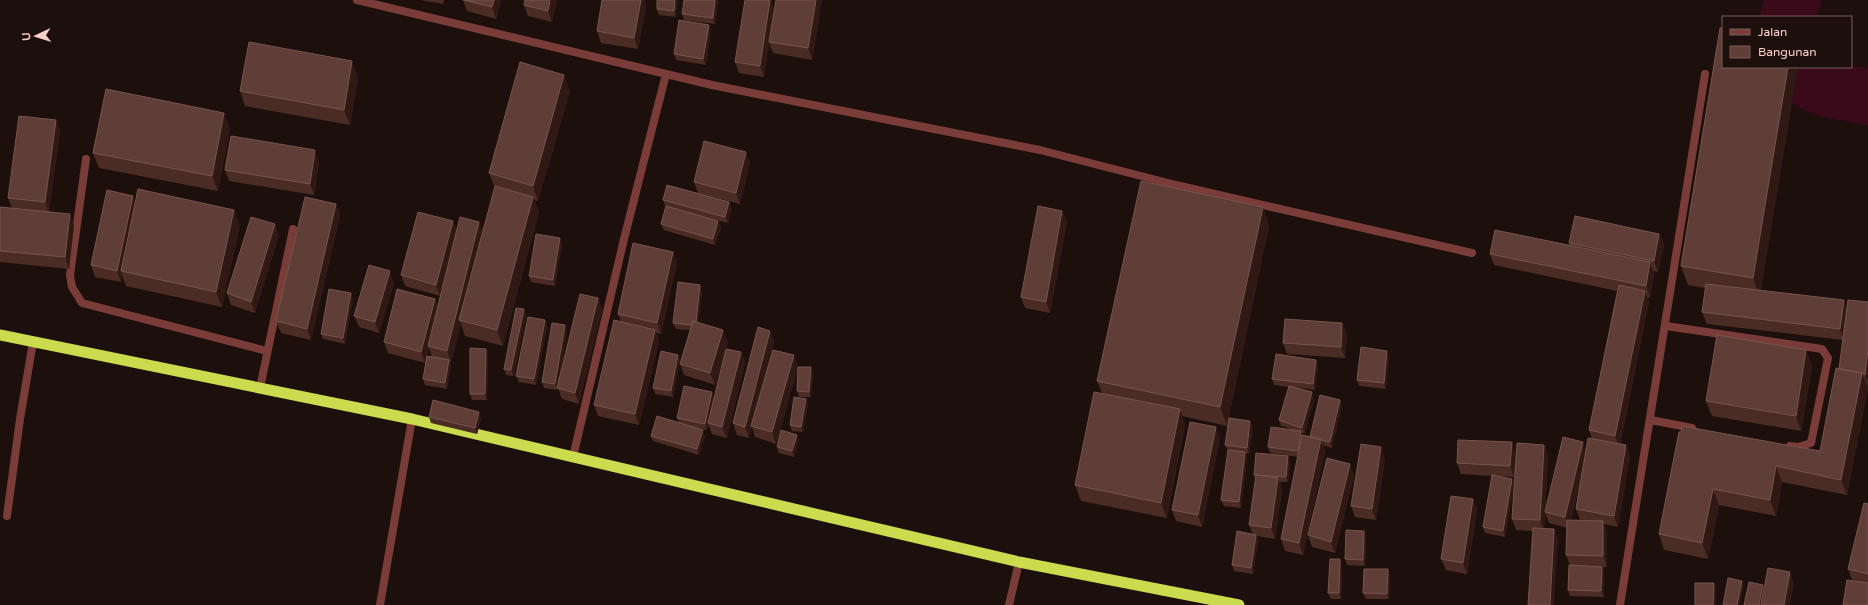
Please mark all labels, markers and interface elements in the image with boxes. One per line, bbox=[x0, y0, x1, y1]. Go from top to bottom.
north arrow bbox=[16, 16, 56, 56]
legend bbox=[1722, 16, 1852, 68]
text: Jalan bbox=[1758, 25, 1787, 39]
text: U bbox=[20, 32, 33, 41]
text: Bangunan bbox=[1758, 45, 1817, 59]

